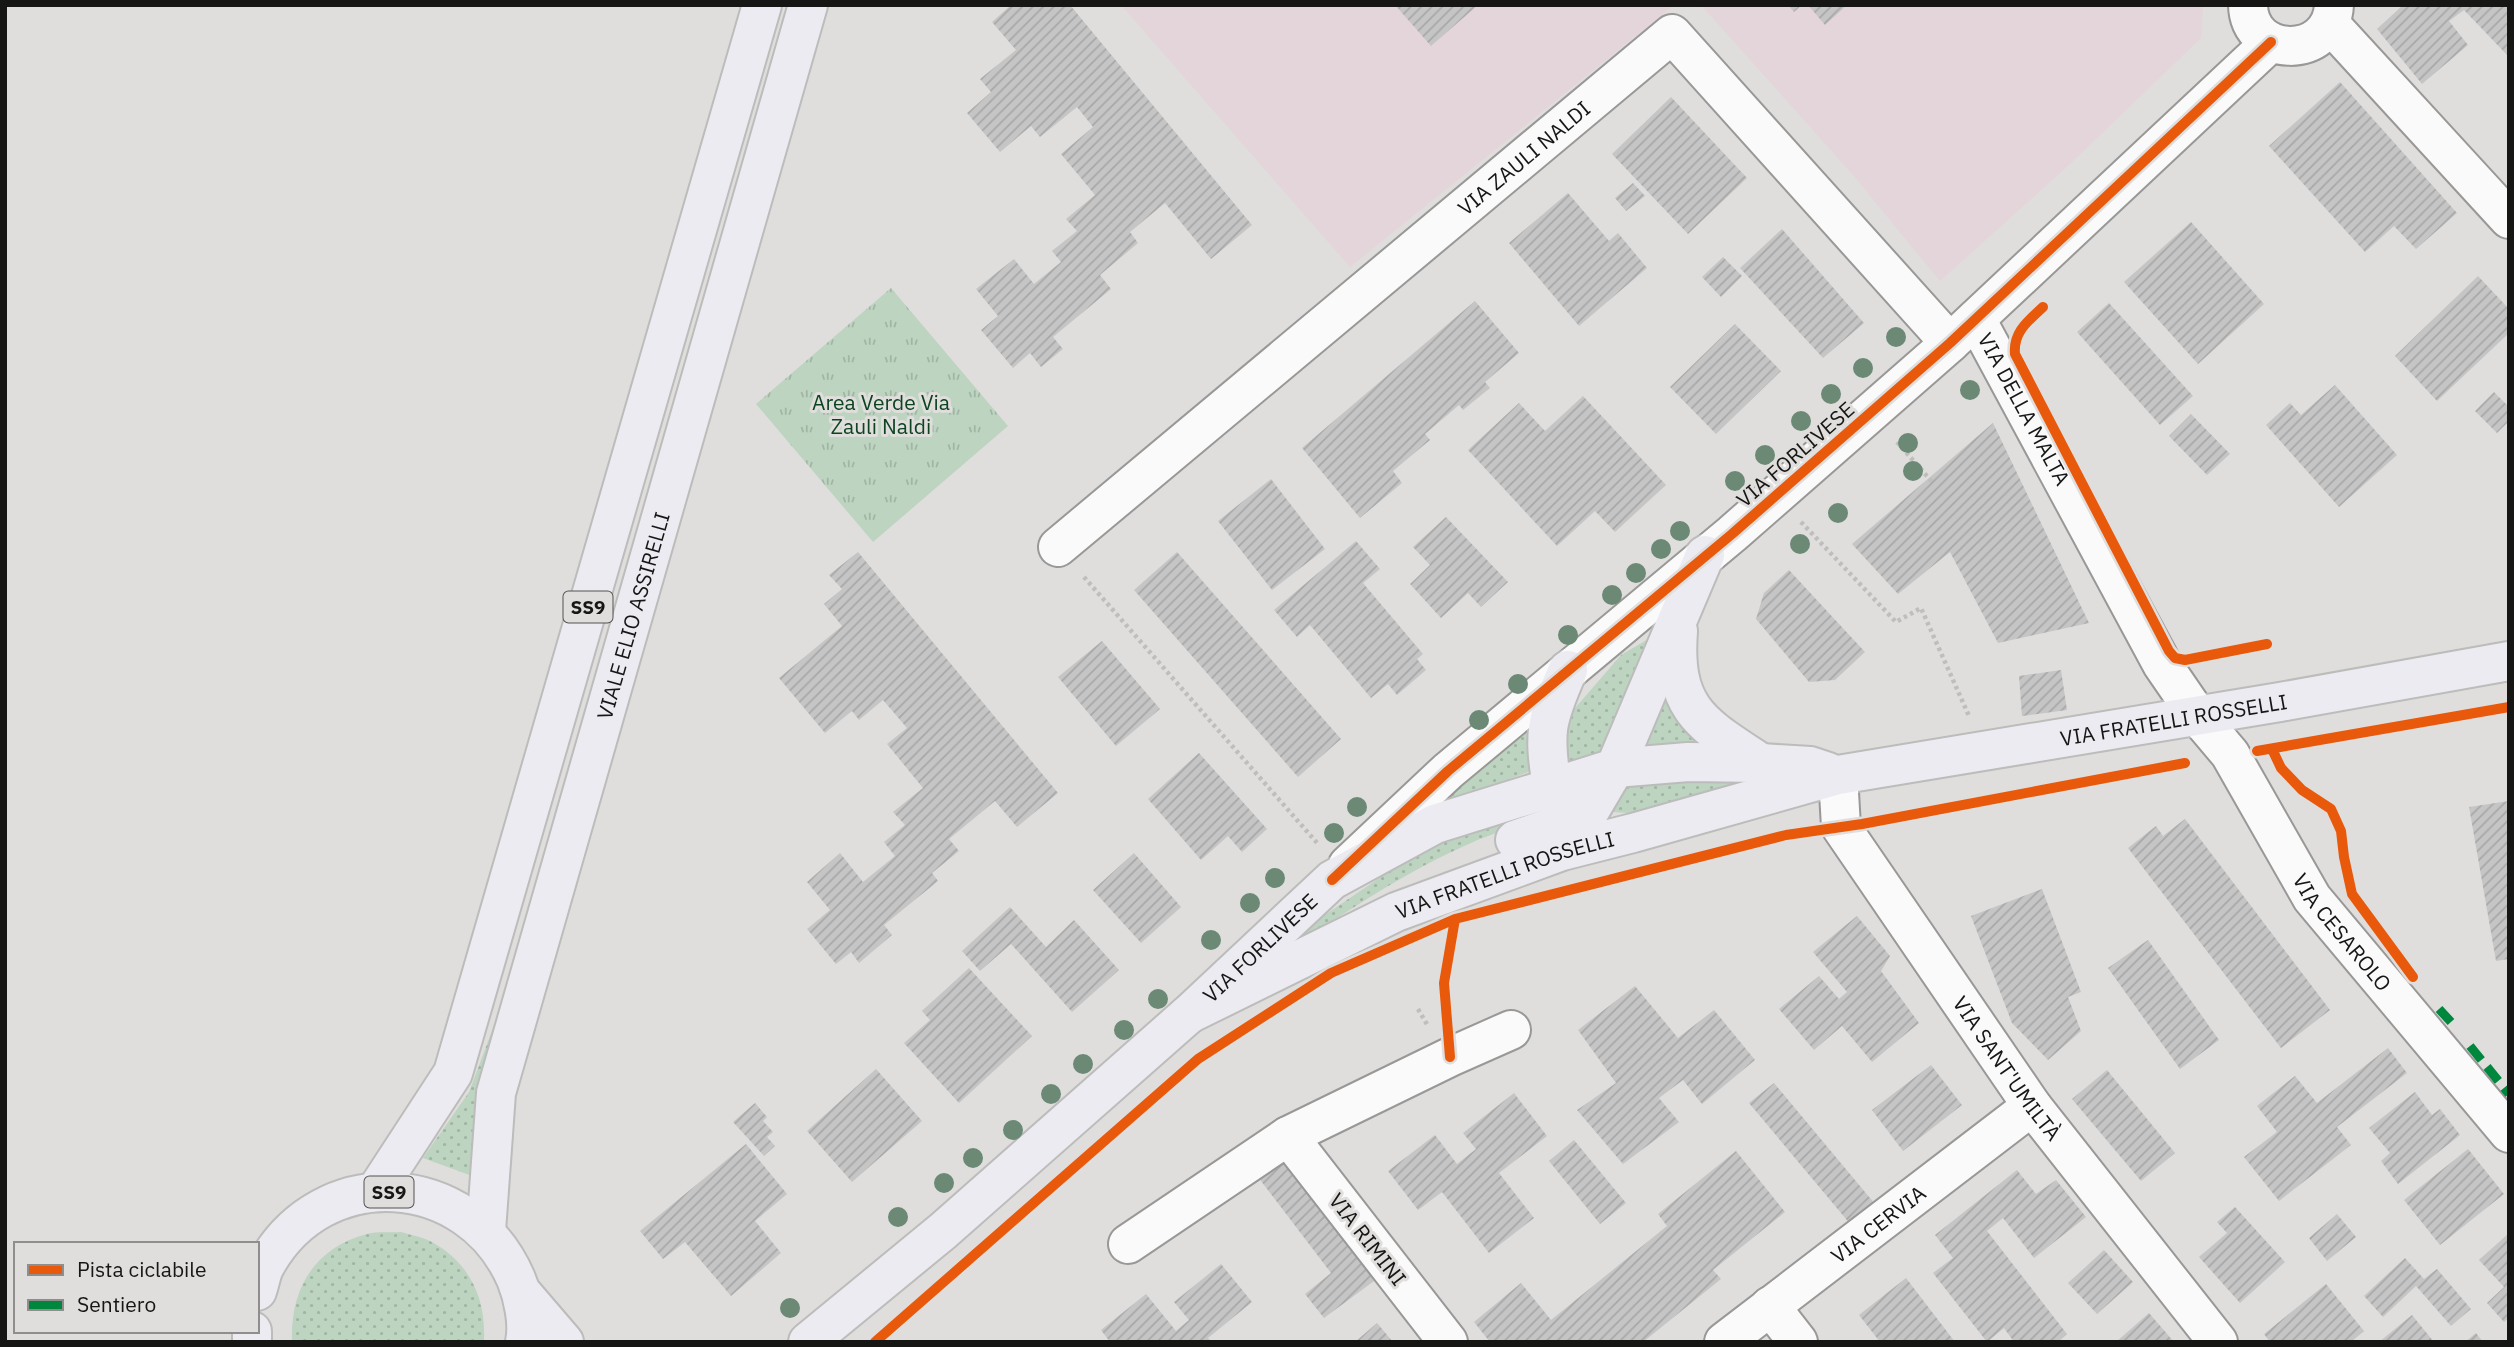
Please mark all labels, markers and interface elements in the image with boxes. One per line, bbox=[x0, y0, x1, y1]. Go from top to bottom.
street label: VIA ZAULI NALDI bbox=[1452, 94, 1596, 221]
street label: VIA DELLA MALTA bbox=[1972, 327, 2077, 490]
park label: Area Verde Via Zauli Naldi bbox=[812, 388, 950, 440]
street label: VIA FORLIVESE bbox=[1730, 395, 1860, 513]
street label: VIALE ELIO ASSIRELLI bbox=[590, 509, 676, 723]
road number: SS9 bbox=[564, 592, 612, 622]
street label: VIA FRATELLI ROSSELLI bbox=[2058, 687, 2289, 752]
street label: VIA FRATELLI ROSSELLI bbox=[1392, 824, 1617, 925]
street label: VIA CESAROLO bbox=[2287, 868, 2398, 997]
street label: VIA FORLIVESE bbox=[1196, 887, 1323, 1008]
street label: VIA SANT'UMILTÀ bbox=[1947, 990, 2068, 1146]
road number: SS9 bbox=[364, 1176, 414, 1208]
street label: VIA CERVIA bbox=[1825, 1179, 1931, 1269]
street label: VIA RIMINI bbox=[1323, 1187, 1413, 1291]
legend bbox=[14, 1242, 259, 1333]
text: Pista ciclabile bbox=[77, 1255, 207, 1283]
text: Sentiero bbox=[77, 1290, 156, 1318]

